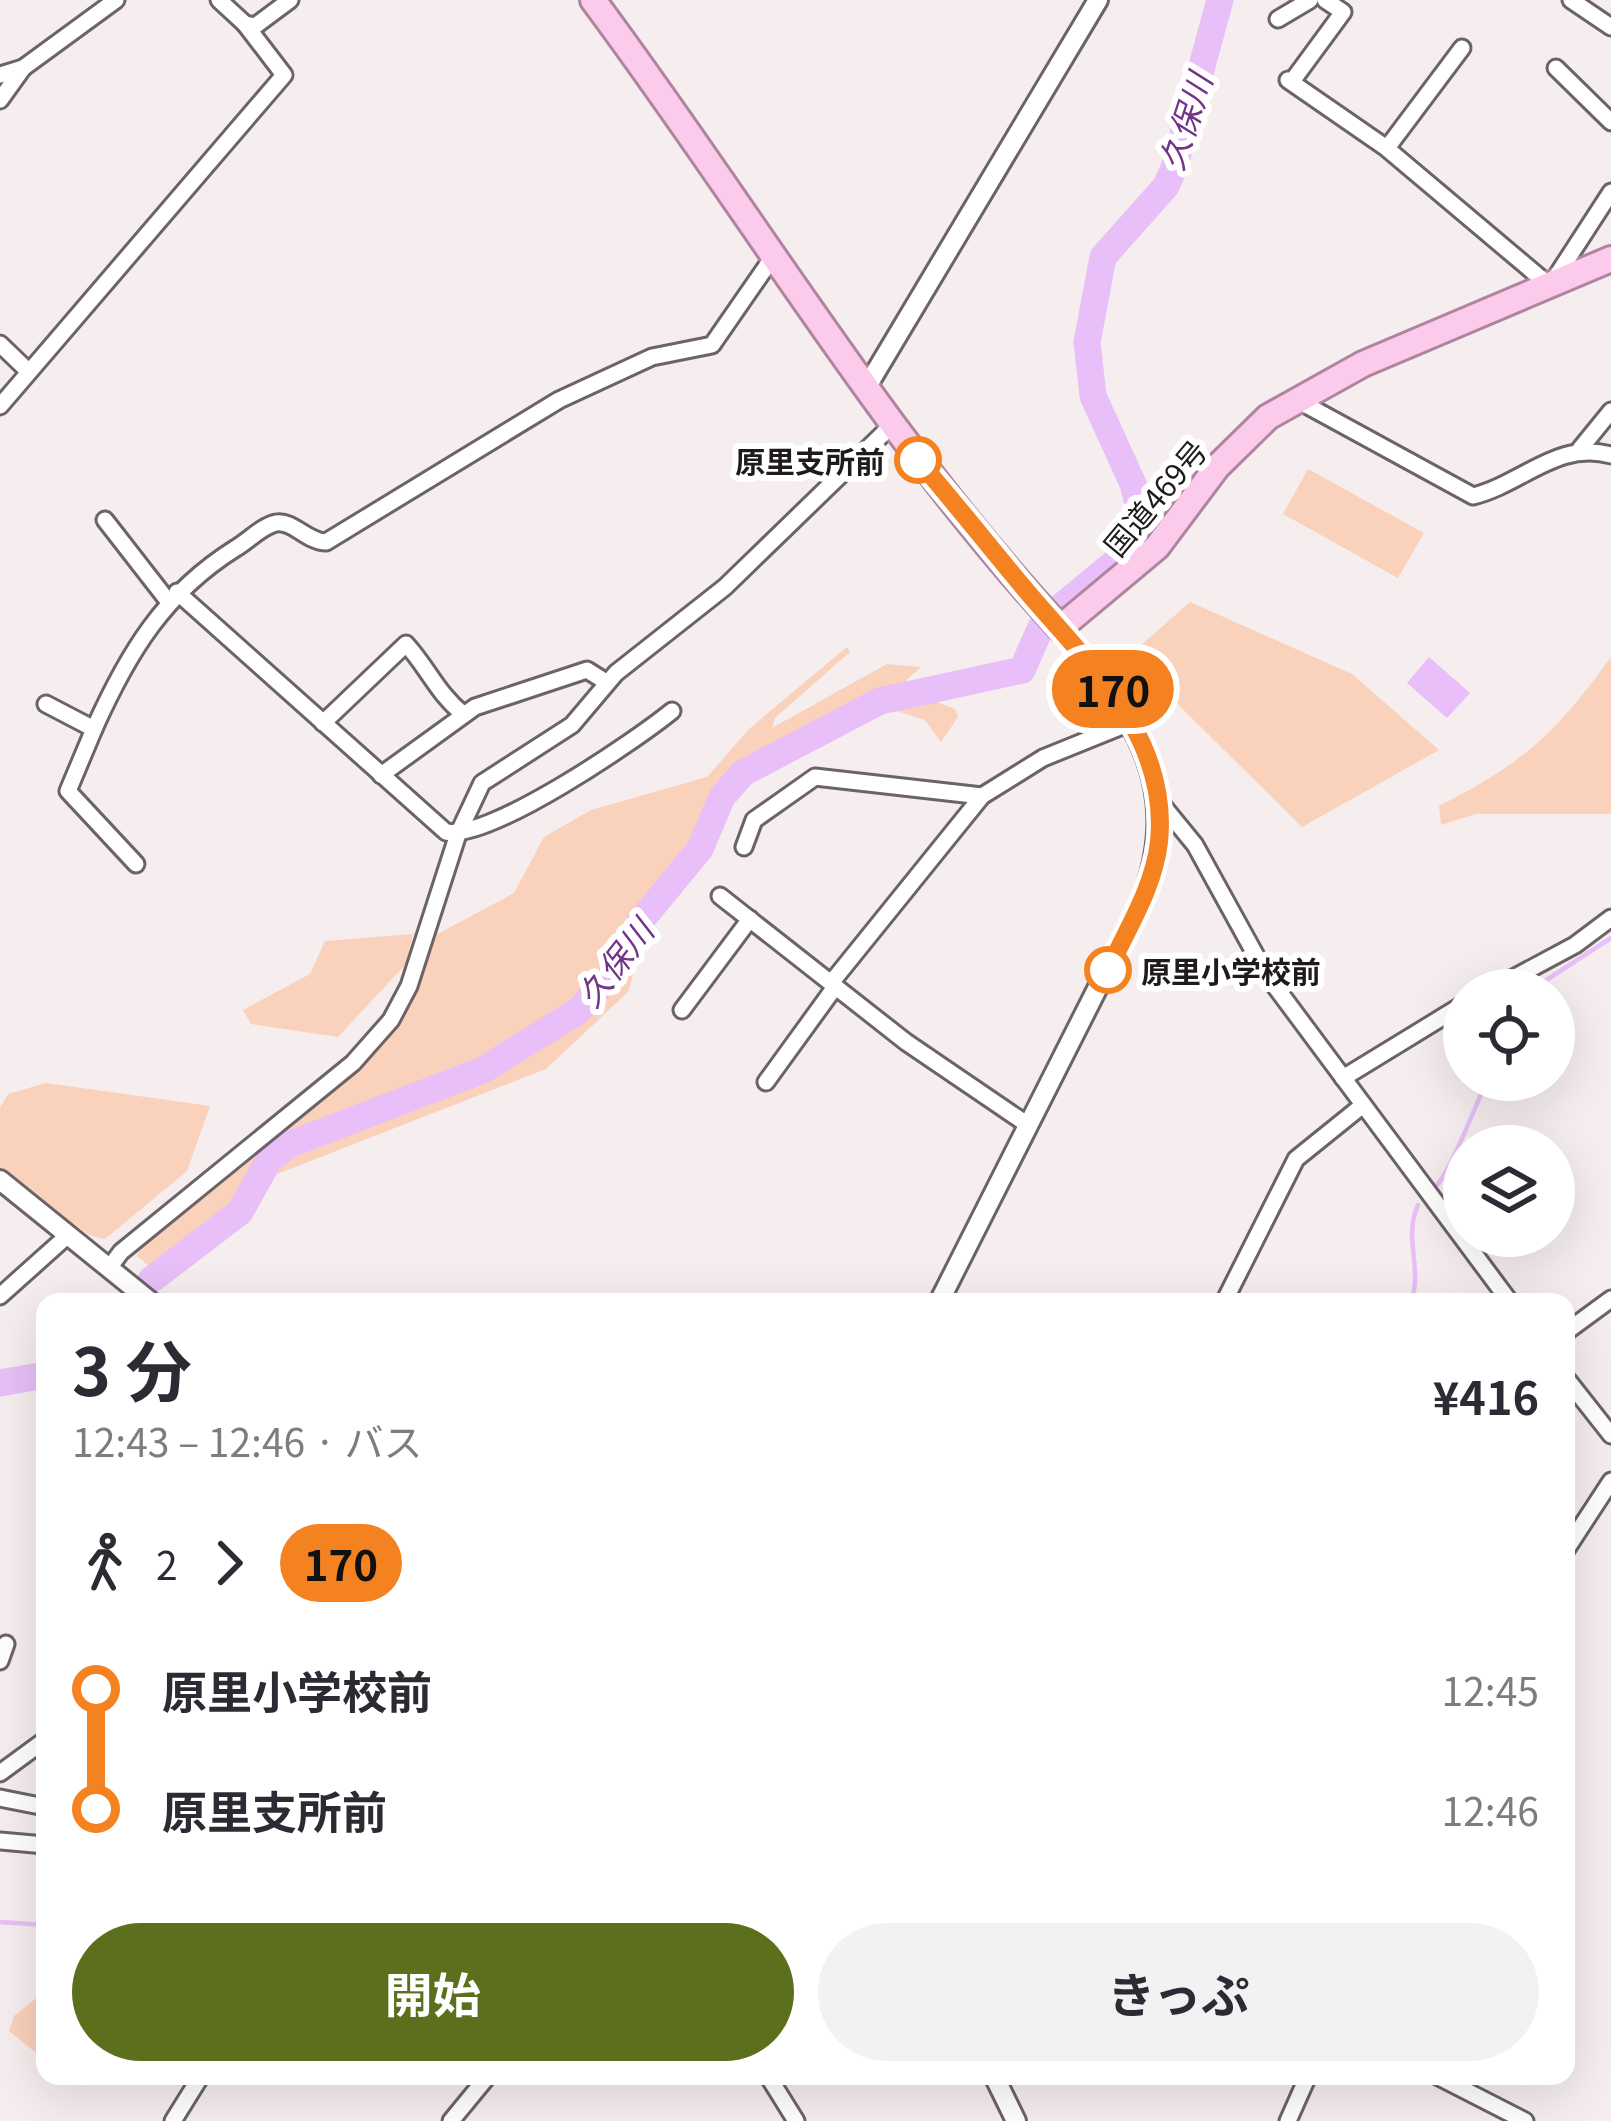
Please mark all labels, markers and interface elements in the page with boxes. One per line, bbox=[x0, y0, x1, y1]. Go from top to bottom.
water label: 久保川 bbox=[1146, 64, 1223, 175]
street label: 国道469号 bbox=[1092, 429, 1216, 565]
place label: 原里支所前 bbox=[735, 438, 885, 482]
marker: 原里支所前 bbox=[896, 438, 940, 482]
line badge: 170 bbox=[1044, 650, 1182, 728]
text: 170 bbox=[1076, 658, 1150, 719]
water label: 久保川 bbox=[565, 906, 665, 1016]
marker: 原里小学校前 bbox=[1086, 948, 1130, 992]
place label: 原里小学校前 bbox=[1141, 948, 1321, 992]
map controls bbox=[1443, 969, 1575, 1257]
button: locate bbox=[1443, 969, 1575, 1101]
button: layers bbox=[1443, 1125, 1575, 1257]
text: 3 分 bbox=[72, 1319, 192, 1415]
text: ¥416 bbox=[1433, 1363, 1539, 1428]
text: 12:43 – 12:46 · バス bbox=[72, 1412, 423, 1468]
icon: walk bbox=[72, 1530, 138, 1596]
icon: forward bbox=[196, 1530, 262, 1596]
text: 170 bbox=[304, 1532, 378, 1593]
text: 2 bbox=[156, 1535, 178, 1591]
text: 原里小学校前 bbox=[162, 1657, 432, 1722]
text: 12:45 bbox=[1442, 1661, 1539, 1717]
text: 原里支所前 bbox=[162, 1777, 387, 1842]
text: 12:46 bbox=[1442, 1781, 1539, 1837]
button: 開始 bbox=[72, 1923, 794, 2061]
button: きっぷ bbox=[818, 1923, 1539, 2061]

